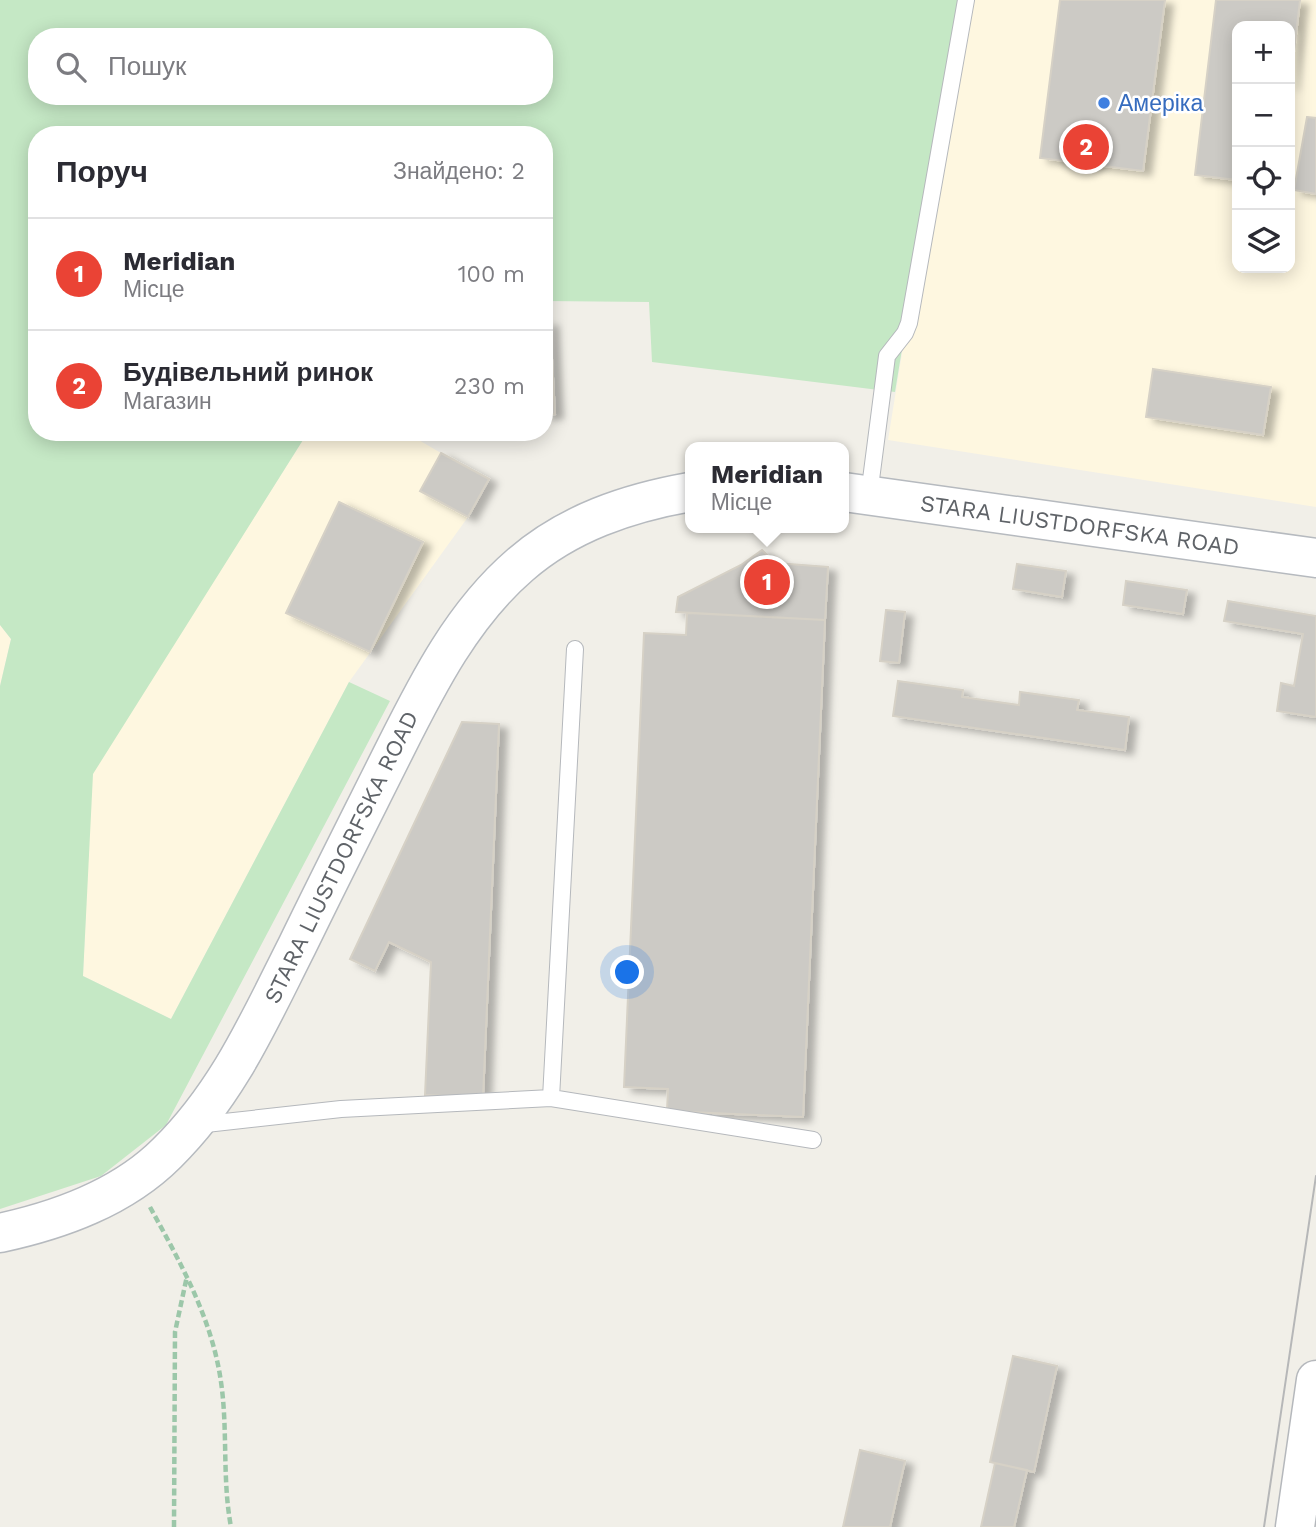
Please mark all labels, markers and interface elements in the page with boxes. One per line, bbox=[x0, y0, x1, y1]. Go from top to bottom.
map controls bbox=[1232, 21, 1295, 273]
button: + bbox=[1232, 21, 1295, 84]
search box bbox=[28, 28, 553, 105]
icon: search bbox=[52, 48, 90, 86]
text: Пошук bbox=[108, 51, 186, 81]
button: − bbox=[1232, 84, 1295, 147]
place label: Амеріка bbox=[1118, 90, 1203, 117]
marker: Амеріка bbox=[1096, 95, 1112, 111]
pin: 2 bbox=[1063, 121, 1109, 173]
button: locate bbox=[1232, 147, 1295, 210]
text: Поруч bbox=[56, 154, 148, 189]
text: Знайдено: 2 bbox=[393, 158, 525, 185]
button: layers bbox=[1232, 210, 1295, 273]
text: Meridian bbox=[123, 246, 235, 276]
text: 1 bbox=[74, 261, 84, 288]
text: 100 m bbox=[458, 261, 525, 288]
text: Місце bbox=[123, 276, 184, 303]
text: Будівельний ринок bbox=[123, 357, 373, 387]
text: 2 bbox=[72, 373, 86, 400]
text: 230 m bbox=[454, 373, 525, 400]
text: Магазин bbox=[123, 388, 212, 415]
popup bbox=[685, 442, 849, 533]
text: Meridian bbox=[711, 459, 823, 489]
text: Місце bbox=[711, 489, 772, 516]
street label: STARA LIUSTDORFSKA ROAD bbox=[919, 490, 1241, 561]
pin: 1 bbox=[744, 556, 790, 608]
street label: STARA LIUSTDORFSKA ROAD bbox=[259, 707, 424, 1008]
your location bbox=[610, 955, 644, 989]

